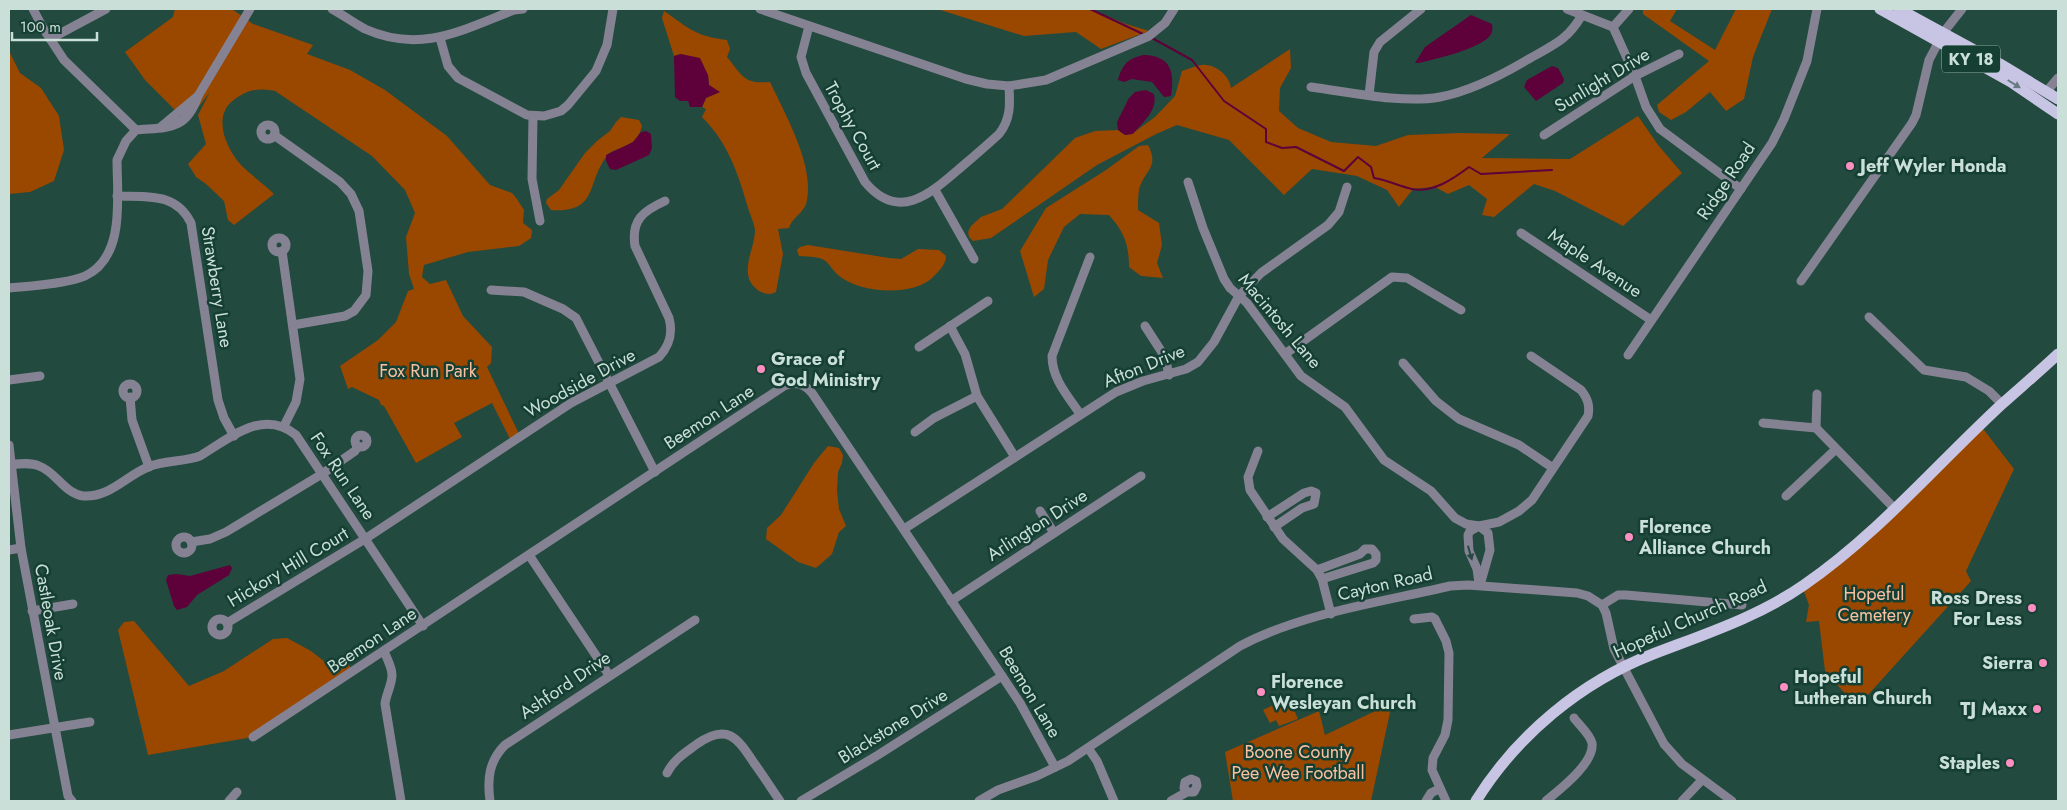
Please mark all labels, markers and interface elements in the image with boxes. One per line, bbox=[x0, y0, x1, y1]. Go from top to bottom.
scale bar bbox=[12, 10, 98, 42]
text: 100 m bbox=[20, 16, 61, 38]
street label: Sunlight Drive bbox=[1549, 41, 1655, 119]
road number: KY 18 bbox=[1942, 46, 2000, 72]
street label: Trophy Court bbox=[818, 77, 888, 176]
one-way arrow bbox=[2007, 80, 2020, 89]
street label: Ridge Road bbox=[1690, 137, 1762, 225]
place label: Jeff Wyler Honda bbox=[1857, 153, 2006, 179]
marker: Jeff Wyler Honda bbox=[1844, 160, 1856, 172]
street label: Maple Avenue bbox=[1543, 222, 1647, 304]
street label: Strawberry Lane bbox=[195, 225, 239, 349]
street label: Macintosh Lane bbox=[1232, 268, 1328, 374]
street label: Afton Drive bbox=[1099, 338, 1189, 394]
street label: Woodside Drive bbox=[520, 342, 640, 424]
place label: Grace of God Ministry bbox=[771, 346, 881, 393]
park label: Fox Run Park bbox=[379, 358, 477, 384]
marker: Grace of God Ministry bbox=[755, 363, 767, 375]
street label: Beemon Lane bbox=[659, 378, 759, 456]
street label: Fox Run Lane bbox=[304, 427, 382, 525]
street label: Arlington Drive bbox=[981, 483, 1093, 567]
place label: Florence Alliance Church bbox=[1638, 514, 1771, 561]
street label: Hickory Hill Court bbox=[223, 520, 354, 613]
marker: Florence Alliance Church bbox=[1623, 531, 1635, 543]
one-way arrow bbox=[1467, 546, 1475, 561]
street label: Cayton Road bbox=[1335, 560, 1435, 608]
street label: Castleoak Drive bbox=[28, 562, 74, 682]
street label: Hopeful Church Road bbox=[1609, 573, 1771, 665]
park label: Hopeful Cemetery bbox=[1837, 581, 1911, 628]
place label: Ross Dress For Less bbox=[1931, 585, 2022, 632]
street label: Beemon Lane bbox=[322, 600, 422, 680]
marker: Ross Dress For Less bbox=[2026, 602, 2038, 614]
street label: Beemon Lane bbox=[992, 641, 1068, 743]
street label: Ashford Drive bbox=[514, 645, 616, 725]
place label: Sierra bbox=[1982, 650, 2033, 676]
marker: Sierra bbox=[2037, 657, 2049, 669]
place label: Hopeful Lutheran Church bbox=[1794, 664, 1932, 711]
place label: Florence Wesleyan Church bbox=[1271, 669, 1416, 716]
marker: Hopeful Lutheran Church bbox=[1778, 681, 1790, 693]
street label: Blackstone Drive bbox=[833, 682, 953, 770]
marker: Florence Wesleyan Church bbox=[1255, 686, 1267, 698]
place label: TJ Maxx bbox=[1960, 696, 2027, 722]
marker: TJ Maxx bbox=[2031, 703, 2043, 715]
park label: Boone County Pee Wee Football bbox=[1231, 739, 1365, 786]
place label: Staples bbox=[1939, 750, 2000, 776]
marker: Staples bbox=[2004, 757, 2016, 769]

